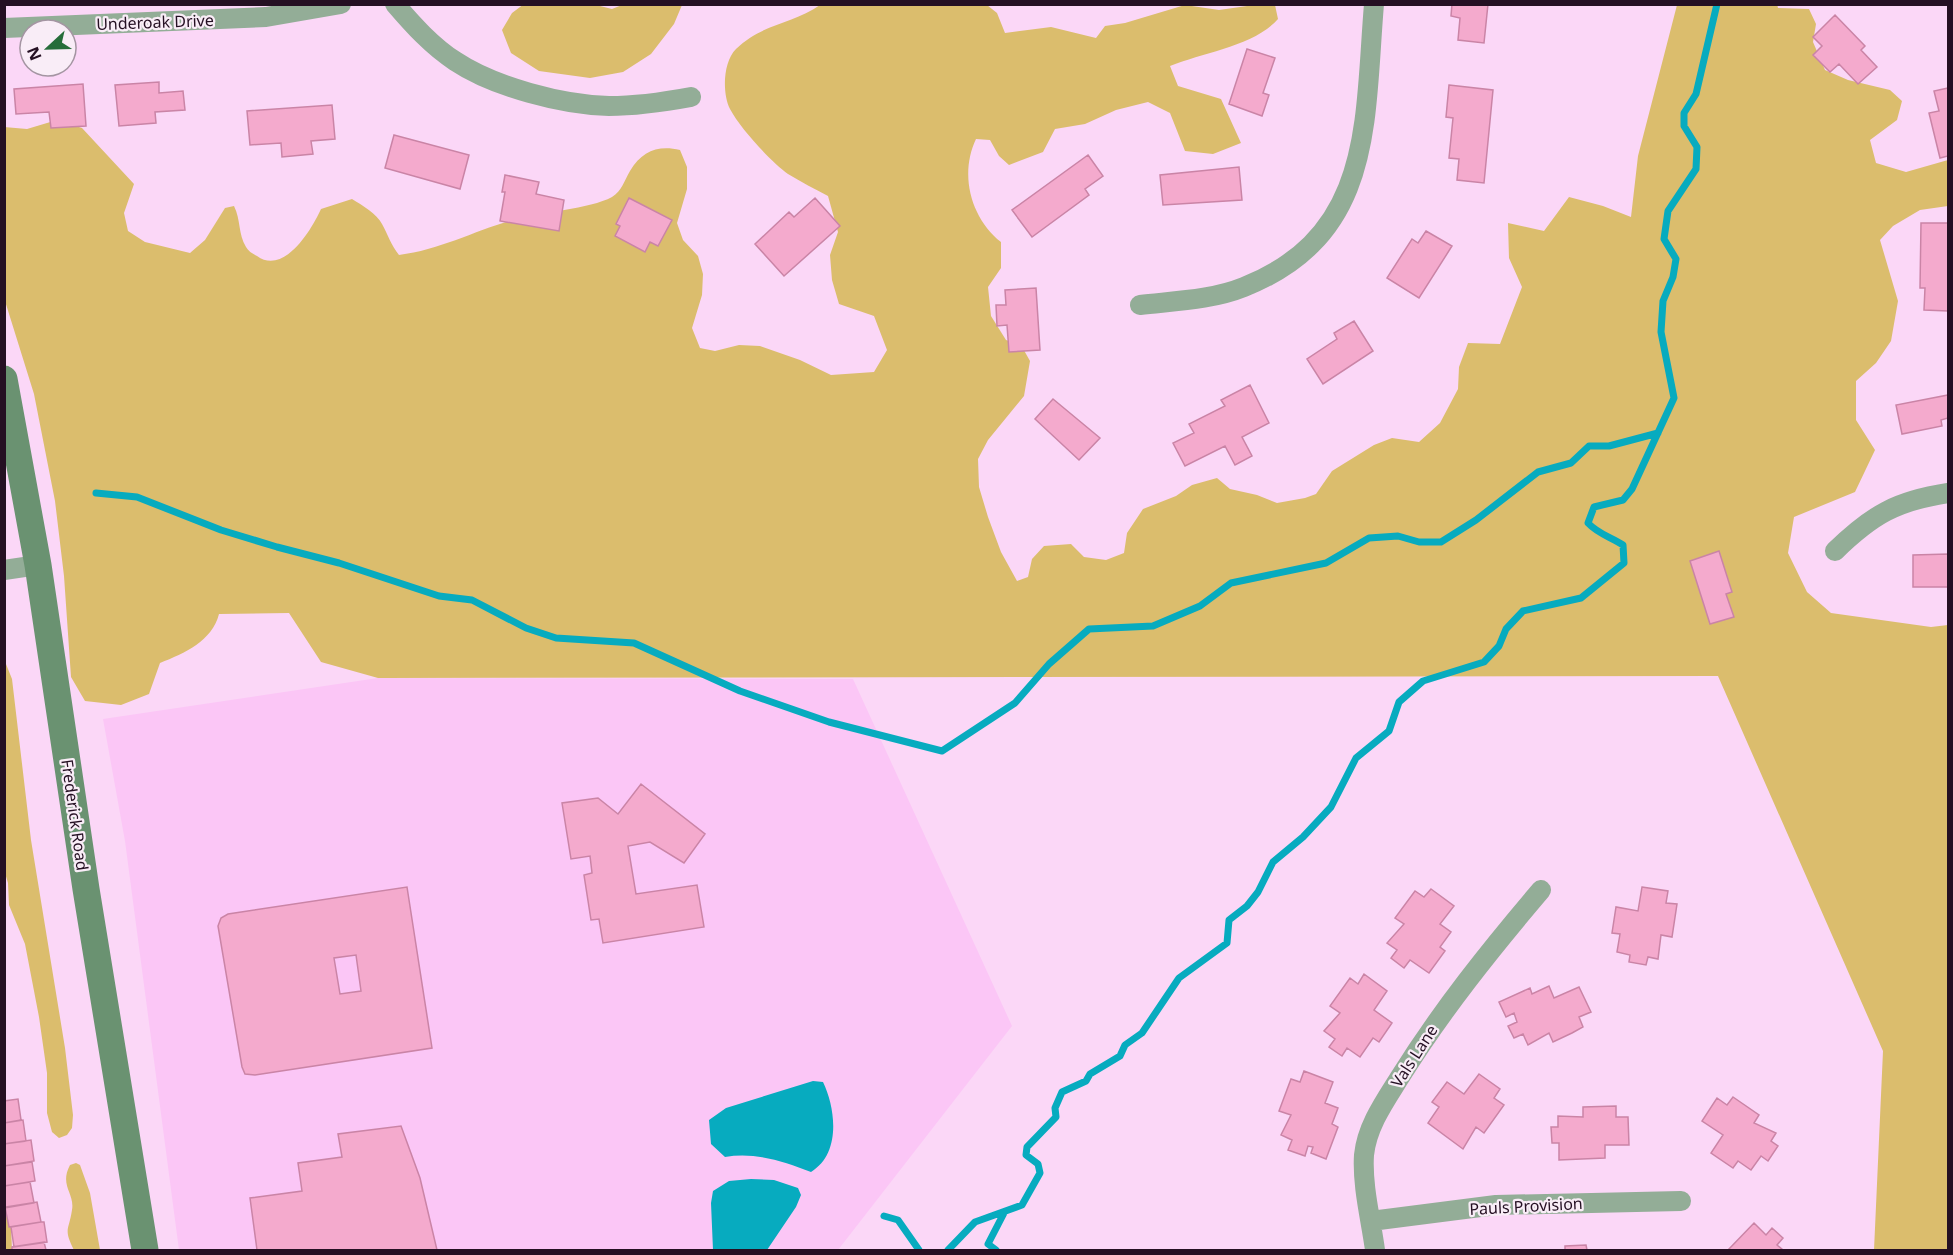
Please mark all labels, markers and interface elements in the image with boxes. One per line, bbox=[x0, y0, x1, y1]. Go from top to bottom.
street label: Underoak Drive bbox=[96, 9, 214, 35]
north arrow bbox=[18, 18, 78, 78]
text: N bbox=[21, 43, 47, 64]
street label: Frederick Road bbox=[56, 758, 94, 872]
street label: Vals Lane bbox=[1386, 1020, 1442, 1092]
street label: Pauls Provision bbox=[1469, 1192, 1583, 1220]

